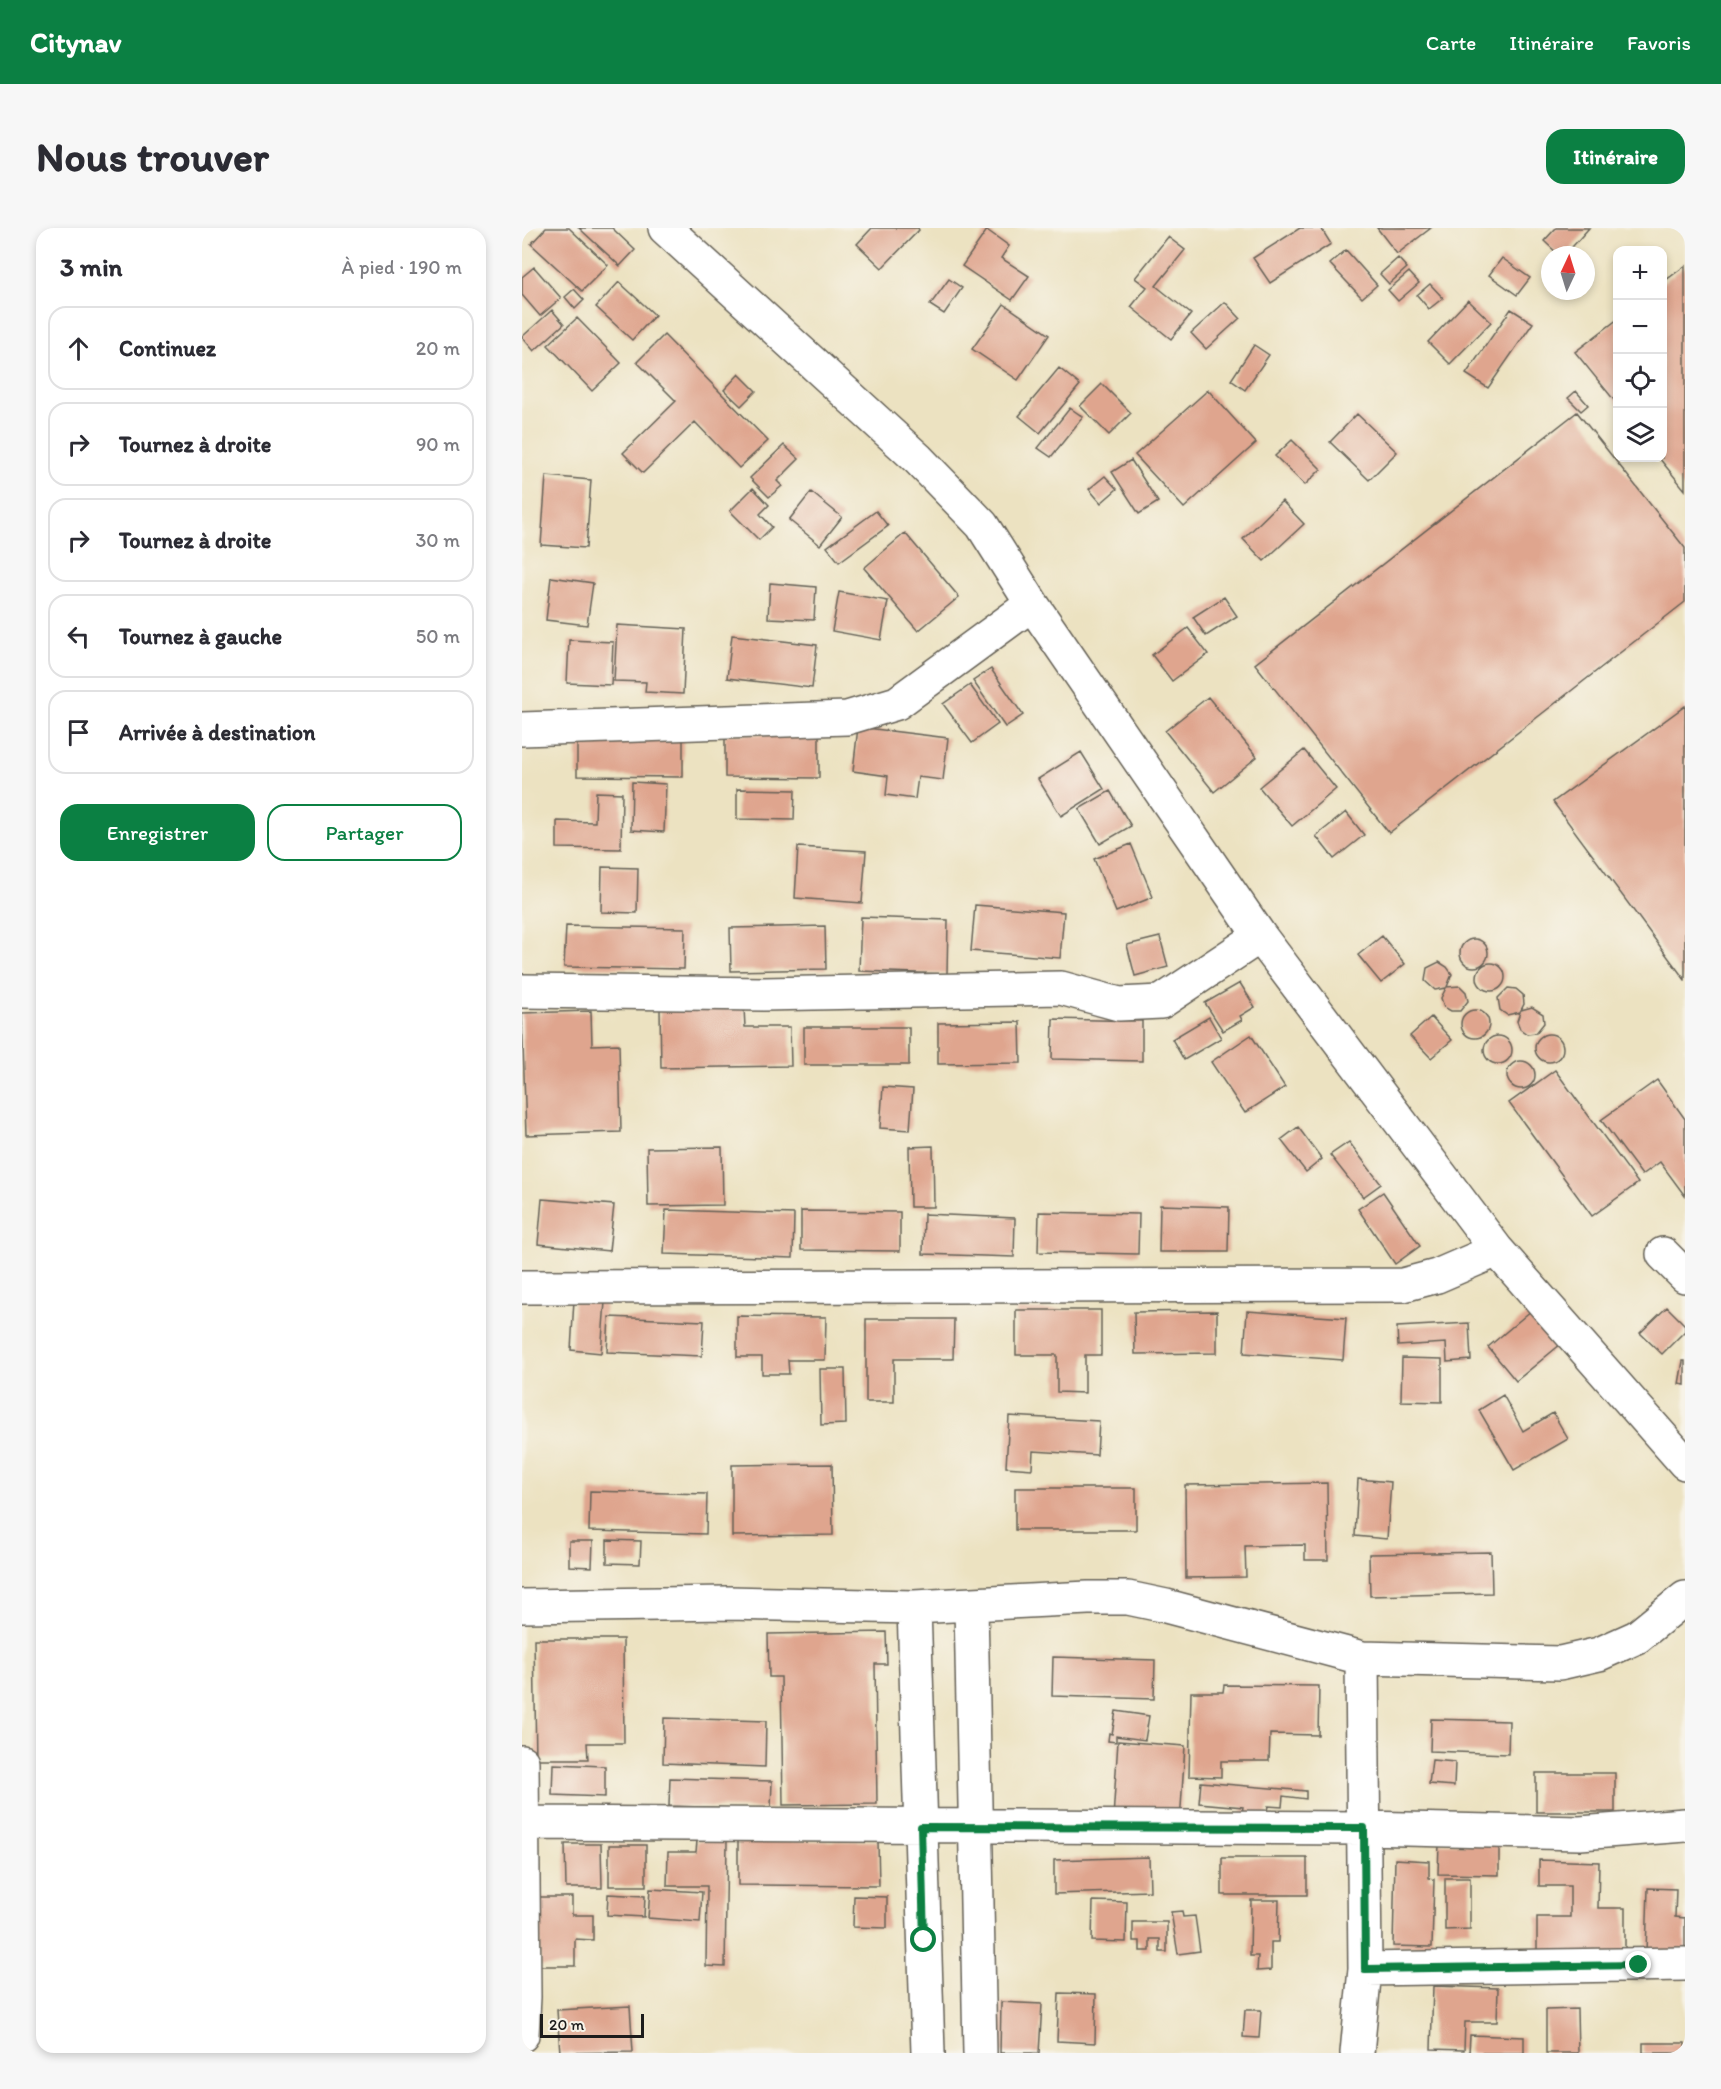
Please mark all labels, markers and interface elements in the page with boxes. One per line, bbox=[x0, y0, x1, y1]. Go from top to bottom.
text: Citynav bbox=[30, 25, 121, 59]
text: Carte bbox=[1426, 30, 1476, 55]
text: Itinéraire bbox=[1509, 30, 1594, 55]
text: Favoris bbox=[1627, 30, 1691, 55]
button: Itinéraire bbox=[1546, 129, 1685, 184]
text: Nous trouver bbox=[36, 131, 269, 182]
north arrow bbox=[1541, 246, 1595, 300]
map controls bbox=[1613, 246, 1667, 462]
button: + bbox=[1613, 246, 1667, 300]
text: 3 min bbox=[60, 251, 122, 283]
text: À pied · 190 m bbox=[342, 255, 462, 279]
button: − bbox=[1613, 300, 1667, 354]
icon: ahead bbox=[62, 332, 95, 365]
text: Continuez bbox=[119, 335, 216, 362]
text: 20 m bbox=[416, 336, 460, 360]
button: locate bbox=[1613, 354, 1667, 408]
button: layers bbox=[1613, 408, 1667, 462]
icon: right bbox=[62, 428, 95, 461]
text: Tournez à droite bbox=[119, 431, 271, 458]
text: 90 m bbox=[416, 432, 460, 456]
icon: right bbox=[62, 524, 95, 557]
text: Tournez à droite bbox=[119, 527, 271, 554]
text: 30 m bbox=[415, 528, 460, 552]
icon: left bbox=[62, 620, 95, 653]
text: Tournez à gauche bbox=[119, 623, 282, 650]
text: 50 m bbox=[416, 624, 460, 648]
icon: arrive bbox=[62, 716, 95, 749]
text: Arrivée à destination bbox=[119, 719, 315, 746]
button: Enregistrer bbox=[60, 804, 255, 861]
button: Partager bbox=[267, 804, 462, 861]
route start bbox=[910, 1926, 936, 1952]
route end bbox=[1625, 1951, 1651, 1977]
scale bar bbox=[540, 2011, 644, 2038]
text: 20 m bbox=[549, 2015, 584, 2034]

